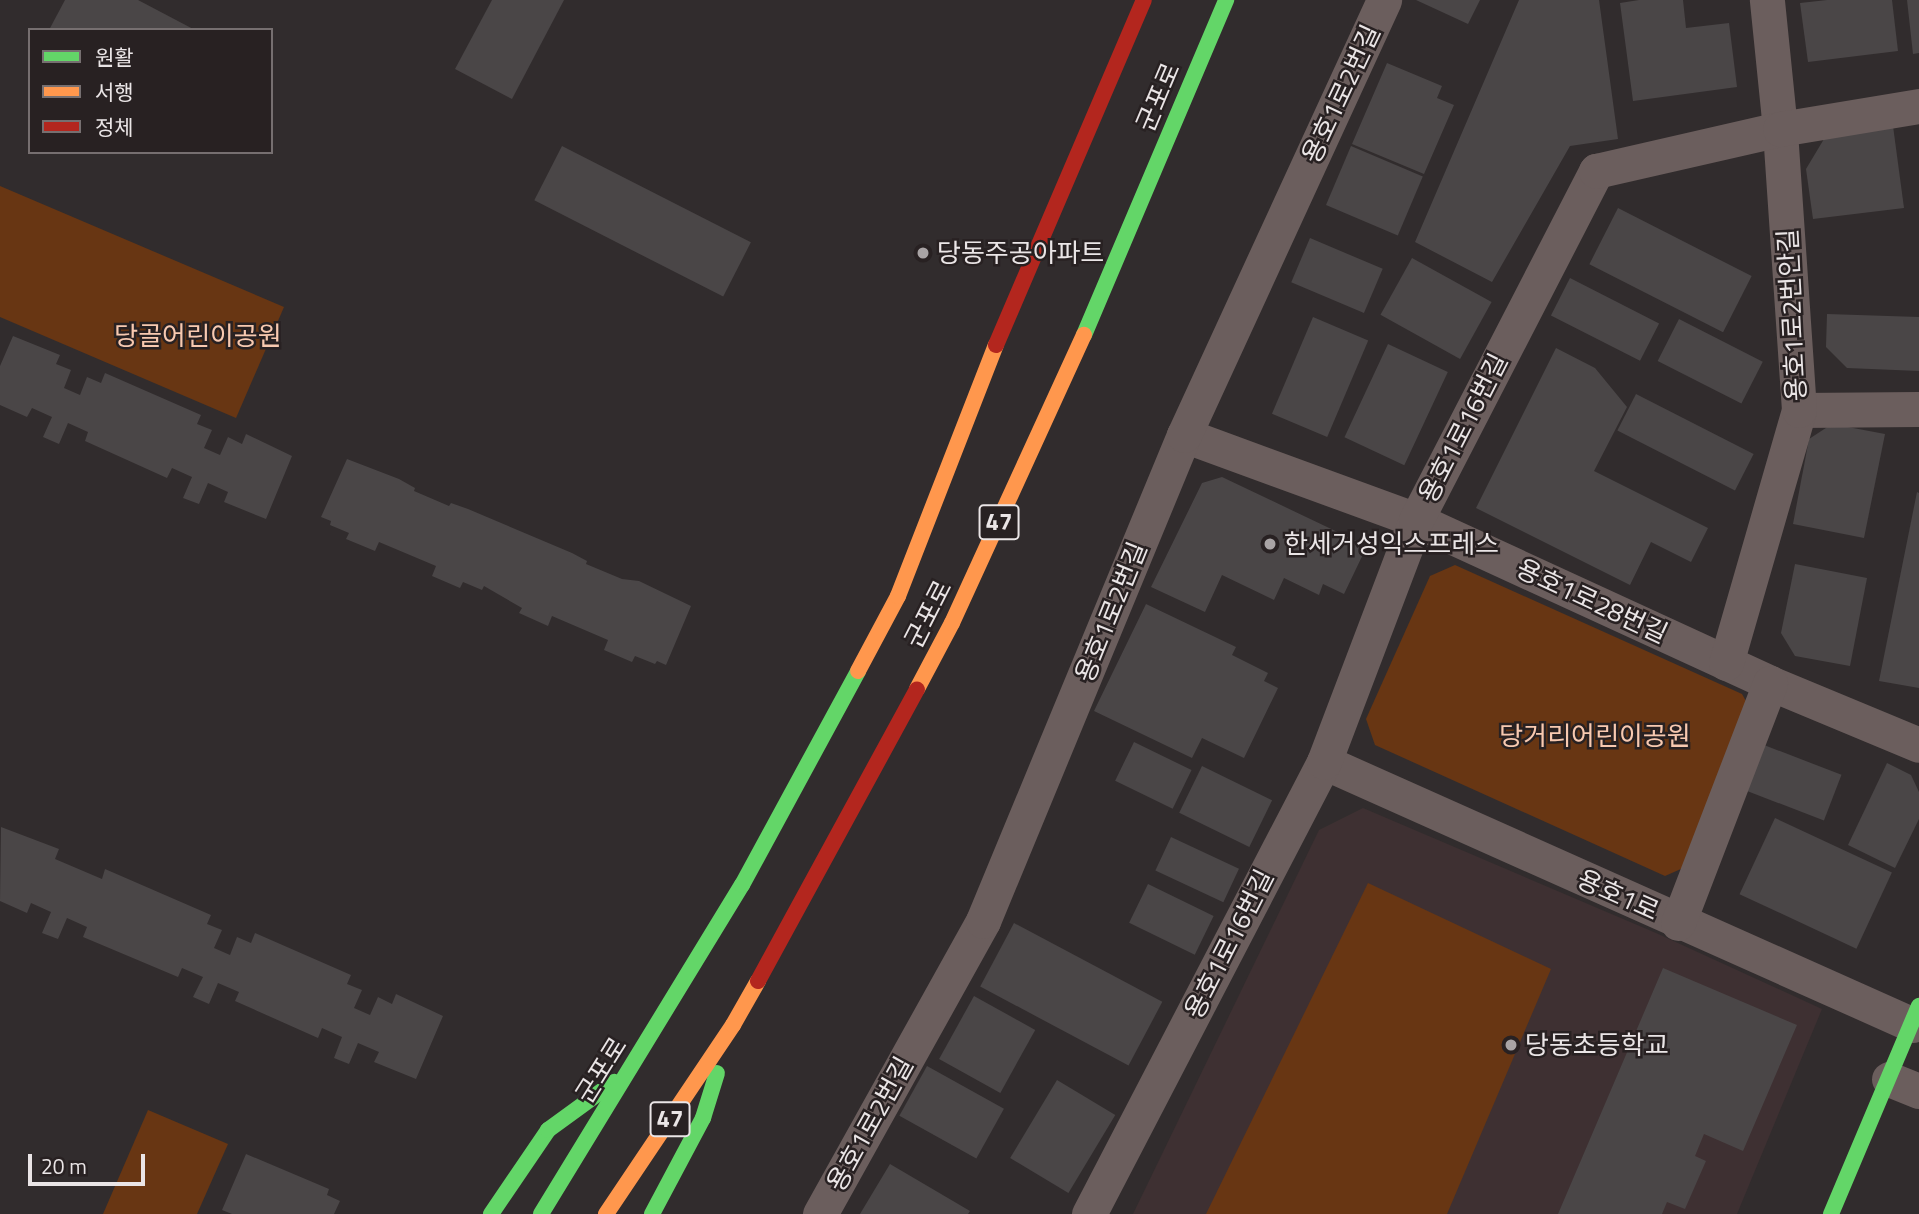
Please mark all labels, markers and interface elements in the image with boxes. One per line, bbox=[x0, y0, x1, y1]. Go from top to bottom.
street label: 용호1로2번길 bbox=[1295, 20, 1387, 168]
legend bbox=[28, 28, 273, 154]
text: 원활 bbox=[95, 41, 134, 73]
street label: 군포로 bbox=[1130, 58, 1186, 136]
text: 서행 bbox=[95, 76, 134, 108]
text: 정체 bbox=[95, 111, 134, 143]
street label: 용호1로2번안길 bbox=[1772, 228, 1812, 402]
place label: 당동주공아파트 bbox=[937, 237, 1104, 269]
marker: 당동주공아파트 bbox=[915, 245, 931, 261]
park label: 당골어린이공원 bbox=[114, 320, 282, 352]
street label: 용호1로16번길 bbox=[1412, 348, 1514, 508]
road number: 47 bbox=[978, 502, 1020, 542]
place label: 한세거성익스프레스 bbox=[1284, 528, 1499, 560]
marker: 한세거성익스프레스 bbox=[1262, 536, 1278, 552]
street label: 용호1로2번길 bbox=[1069, 537, 1153, 687]
street label: 용호1로28번길 bbox=[1511, 552, 1673, 650]
street label: 군포로 bbox=[898, 575, 958, 653]
park label: 당거리어린이공원 bbox=[1499, 720, 1691, 752]
street label: 용호1로 bbox=[1572, 863, 1664, 927]
street label: 용호1로16번길 bbox=[1178, 864, 1280, 1024]
place label: 당동초등학교 bbox=[1525, 1029, 1669, 1061]
street label: 군포로 bbox=[569, 1031, 633, 1109]
marker: 당동초등학교 bbox=[1503, 1037, 1519, 1053]
street label: 용호1로2번길 bbox=[820, 1051, 920, 1197]
road number: 47 bbox=[649, 1098, 691, 1140]
scale bar bbox=[32, 1140, 149, 1184]
text: 20 m bbox=[41, 1150, 87, 1182]

